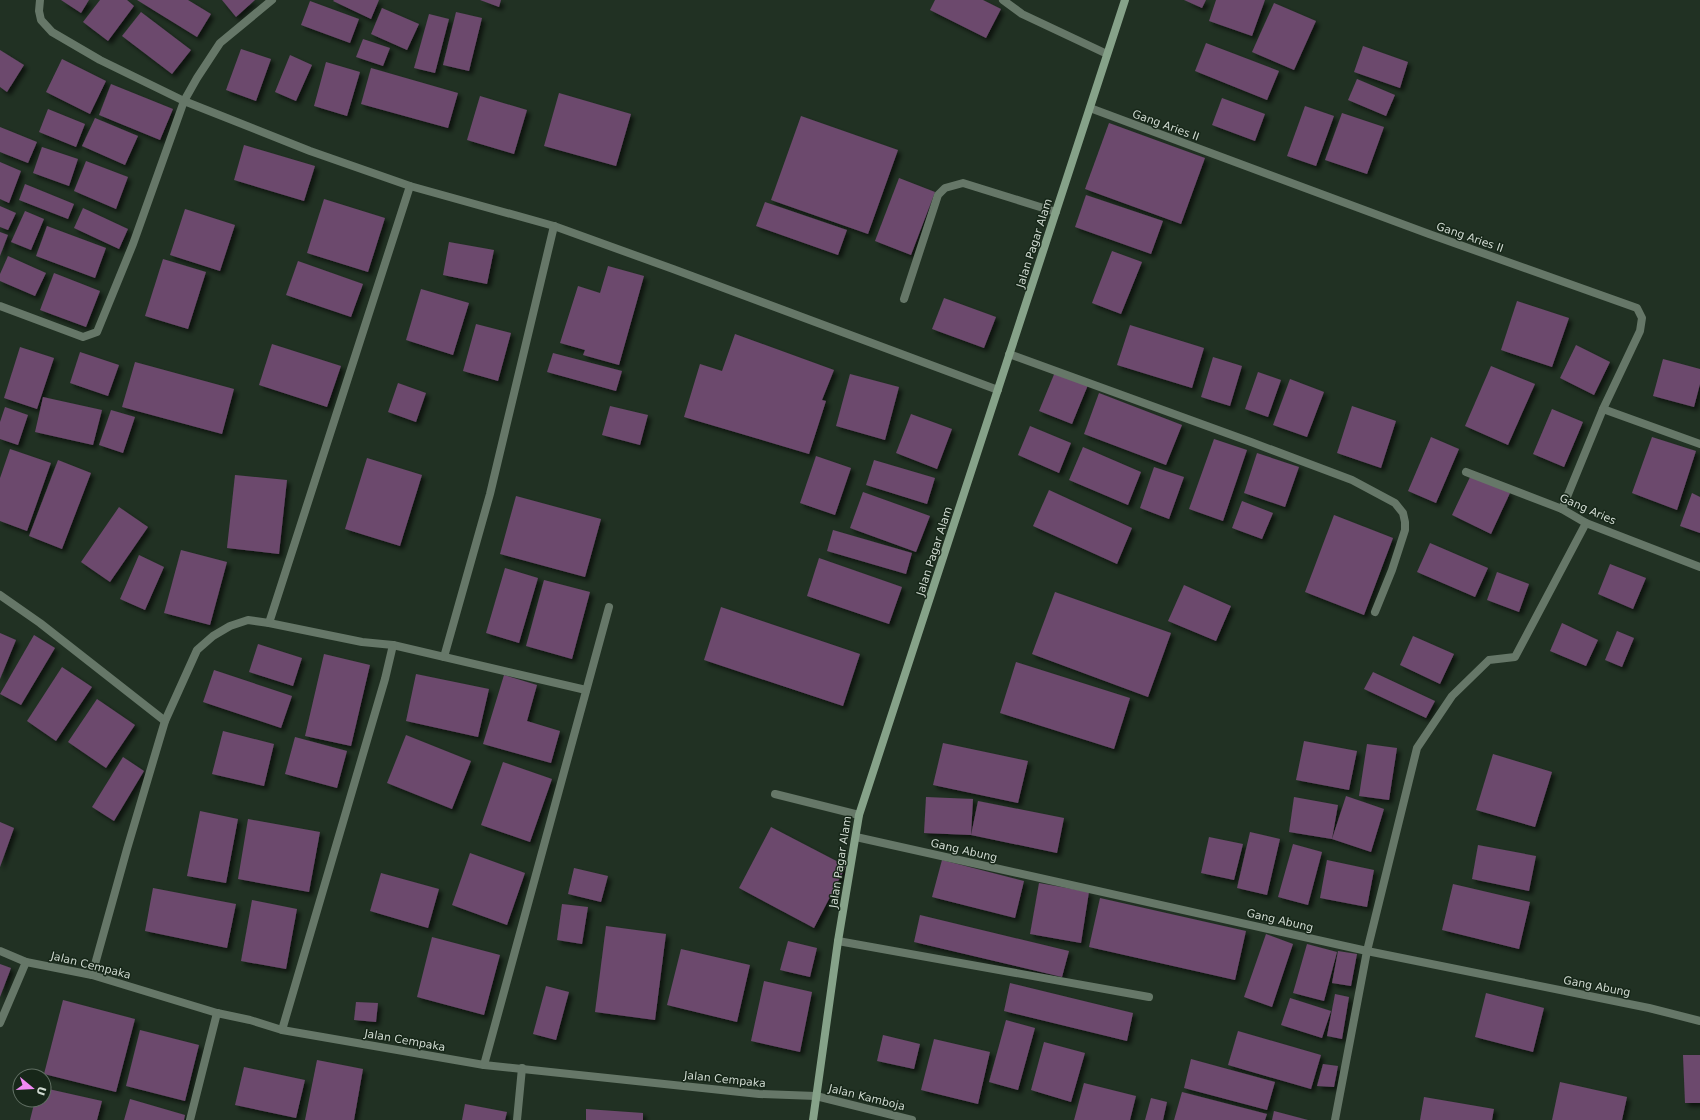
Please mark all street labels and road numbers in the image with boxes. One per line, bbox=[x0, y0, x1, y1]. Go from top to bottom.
street label: Gang Aries II bbox=[1131, 107, 1201, 144]
street label: Jalan Pagar Alam bbox=[1014, 197, 1055, 290]
street label: Gang Aries II bbox=[1434, 220, 1505, 255]
street label: Gang Aries bbox=[1558, 491, 1618, 528]
street label: Jalan Pagar Alam bbox=[914, 505, 955, 598]
street label: Jalan Pagar Alam bbox=[827, 815, 854, 910]
street label: Gang Abung bbox=[929, 836, 999, 864]
street label: Gang Abung bbox=[1245, 906, 1315, 934]
street label: Jalan Cempaka bbox=[49, 949, 132, 982]
street label: Gang Abung bbox=[1562, 974, 1632, 999]
street label: Jalan Cempaka bbox=[362, 1027, 446, 1054]
street label: Jalan Cempaka bbox=[682, 1069, 766, 1090]
street label: Jalan Kamboja bbox=[826, 1081, 906, 1113]

